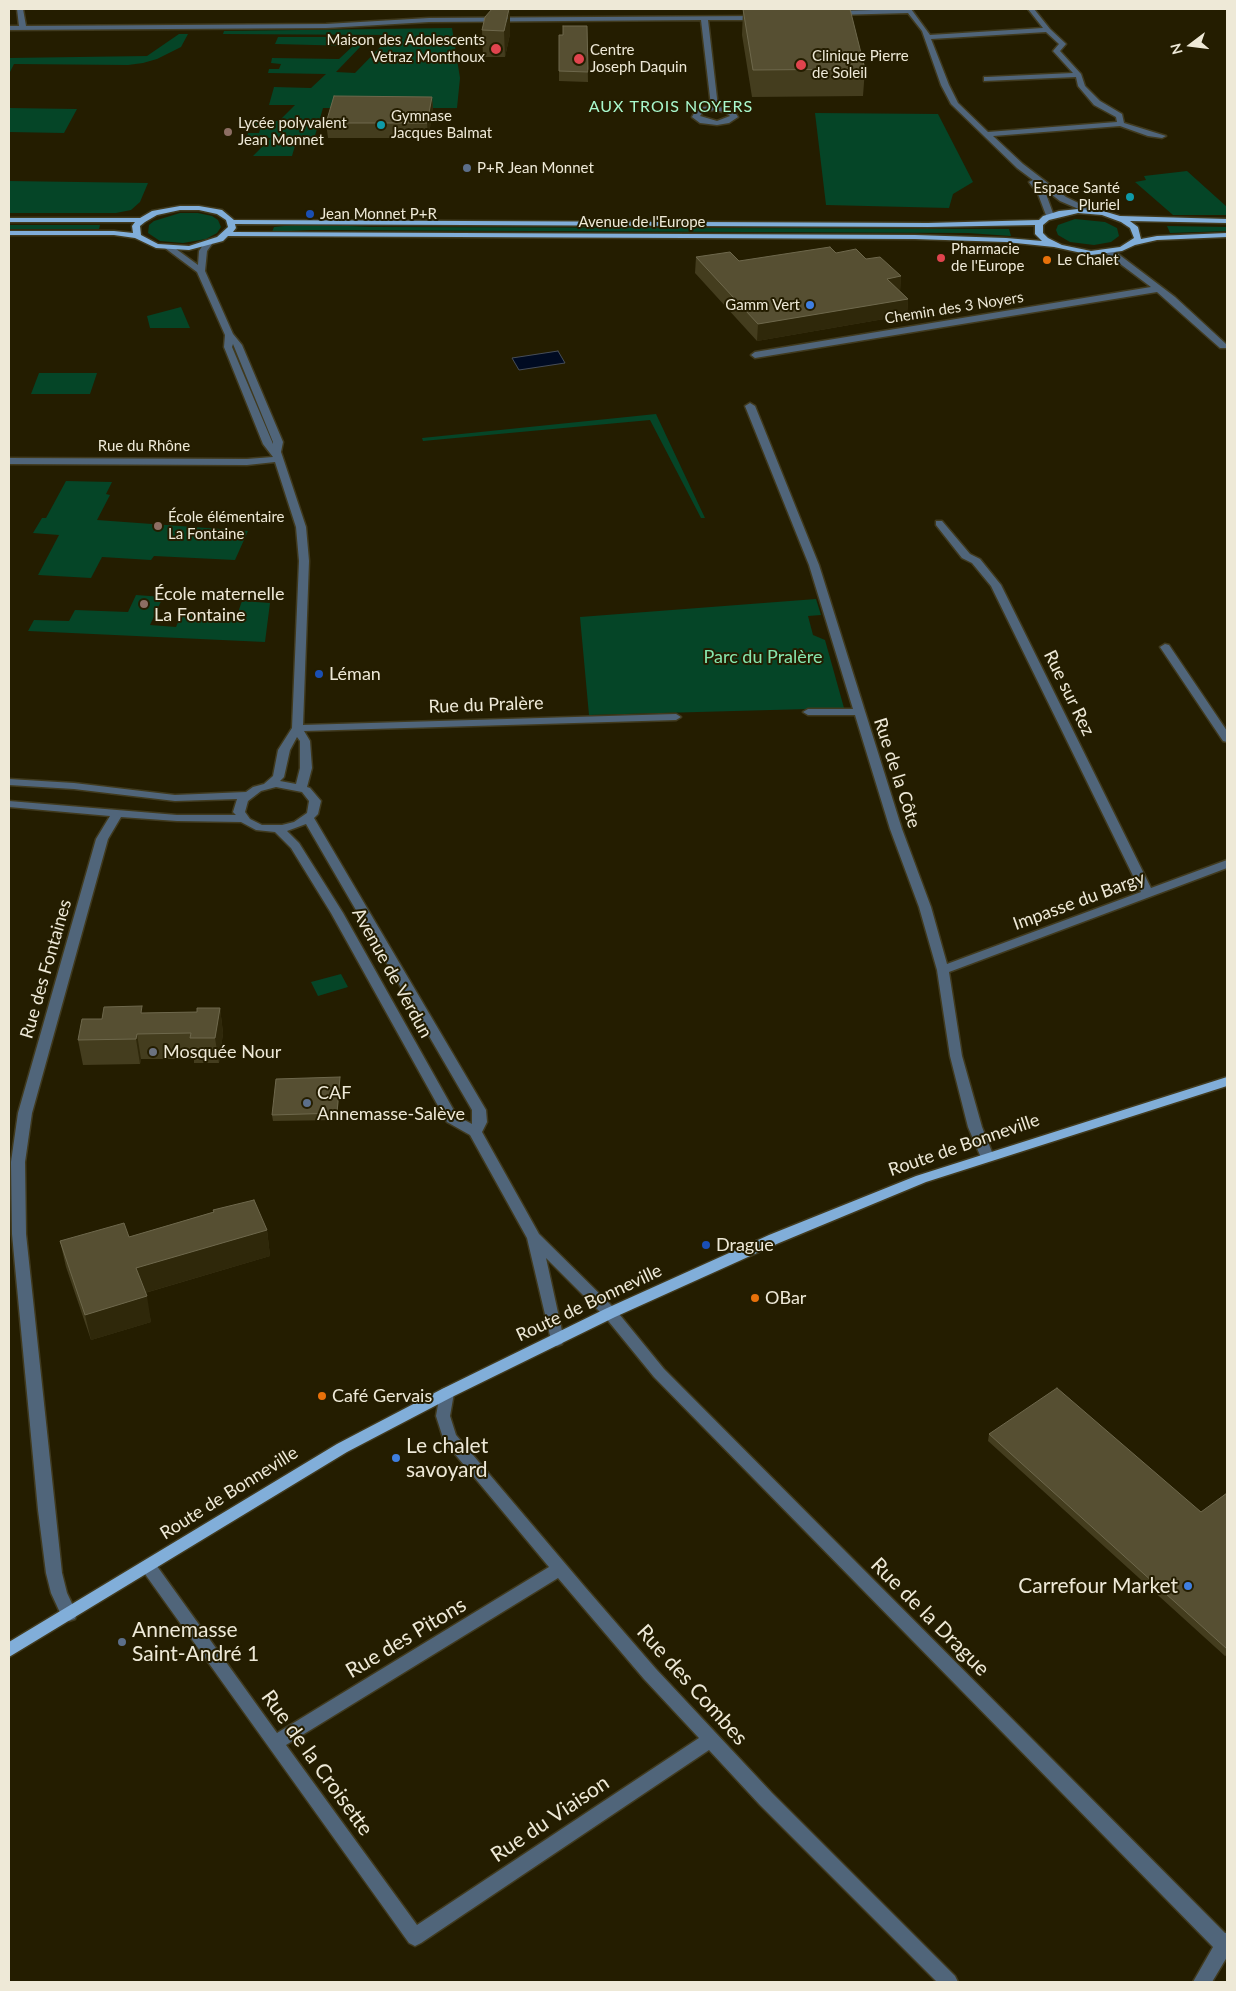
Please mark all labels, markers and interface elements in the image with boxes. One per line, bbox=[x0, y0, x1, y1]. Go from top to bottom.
north arrow bbox=[1166, 20, 1216, 70]
place label: Maison des Adolescents Vetraz Monthoux bbox=[326, 31, 485, 66]
place label: Centre Joseph Daquin bbox=[590, 41, 687, 76]
marker: Maison des Adolescents Vetraz Monthoux bbox=[489, 42, 503, 56]
text: N bbox=[1166, 42, 1186, 56]
place label: Clinique Pierre de Soleil bbox=[812, 47, 909, 82]
marker: Centre Joseph Daquin bbox=[572, 52, 586, 66]
marker: Clinique Pierre de Soleil bbox=[794, 58, 808, 72]
district label: AUX TROIS NOYERS bbox=[587, 97, 755, 117]
place label: Gymnase Jacques Balmat bbox=[391, 107, 492, 142]
place label: Lycée polyvalent Jean Monnet bbox=[238, 114, 347, 149]
marker: Gymnase Jacques Balmat bbox=[375, 119, 387, 131]
marker: Lycée polyvalent Jean Monnet bbox=[222, 126, 234, 138]
place label: P+R Jean Monnet bbox=[477, 159, 594, 177]
marker: P+R Jean Monnet bbox=[461, 162, 473, 174]
place label: Espace Santé Pluriel bbox=[1033, 179, 1120, 214]
marker: Espace Santé Pluriel bbox=[1124, 191, 1136, 203]
place label: Jean Monnet P+R bbox=[320, 205, 437, 223]
marker: Jean Monnet P+R bbox=[304, 208, 316, 220]
street label: Avenue de l'Europe bbox=[579, 213, 705, 231]
place label: Pharmacie de l'Europe bbox=[951, 240, 1024, 275]
place label: Le Chalet bbox=[1057, 251, 1119, 269]
marker: Pharmacie de l'Europe bbox=[935, 252, 947, 264]
marker: Le Chalet bbox=[1041, 254, 1053, 266]
street label: Chemin des 3 Noyers bbox=[883, 288, 1025, 328]
place label: Gamm Vert bbox=[725, 296, 800, 314]
marker: Gamm Vert bbox=[804, 299, 816, 311]
street label: Rue du Rhône bbox=[98, 437, 190, 455]
place label: École élémentaire La Fontaine bbox=[168, 508, 285, 543]
marker: École élémentaire La Fontaine bbox=[152, 520, 164, 532]
place label: École maternelle La Fontaine bbox=[154, 583, 285, 626]
marker: École maternelle La Fontaine bbox=[138, 598, 150, 610]
park label: Parc du Pralère bbox=[703, 646, 823, 668]
street label: Rue sur Rez bbox=[1039, 647, 1099, 739]
place label: Léman bbox=[329, 663, 381, 685]
marker: Léman bbox=[313, 668, 325, 680]
street label: Rue du Pralère bbox=[428, 692, 544, 718]
street label: Rue de la Côte bbox=[869, 715, 925, 831]
street label: Impasse du Bargy bbox=[1010, 867, 1148, 935]
street label: Rue des Fontaines bbox=[16, 897, 76, 1041]
street label: Avenue de Verdun bbox=[347, 904, 437, 1042]
place label: Mosquée Nour bbox=[163, 1041, 281, 1063]
marker: Mosquée Nour bbox=[147, 1046, 159, 1058]
place label: CAF Annemasse-Salève bbox=[317, 1082, 465, 1124]
marker: CAF Annemasse-Salève bbox=[301, 1097, 313, 1109]
street label: Route de Bonneville bbox=[886, 1109, 1042, 1181]
place label: Drague bbox=[716, 1234, 774, 1256]
marker: Drague bbox=[700, 1239, 712, 1251]
street label: Route de Bonneville bbox=[513, 1260, 665, 1346]
place label: OBar bbox=[765, 1287, 806, 1309]
marker: OBar bbox=[749, 1292, 761, 1304]
place label: Café Gervais bbox=[332, 1385, 432, 1407]
marker: Café Gervais bbox=[316, 1390, 328, 1402]
place label: Le chalet savoyard bbox=[406, 1433, 488, 1483]
street label: Route de Bonneville bbox=[156, 1442, 302, 1544]
marker: Le chalet savoyard bbox=[390, 1452, 402, 1464]
street label: Rue de la Drague bbox=[865, 1552, 995, 1682]
place label: Carrefour Market bbox=[1018, 1573, 1178, 1599]
marker: Carrefour Market bbox=[1182, 1580, 1194, 1592]
street label: Rue des Pitons bbox=[341, 1592, 471, 1684]
place label: Annemasse Saint-André 1 bbox=[132, 1617, 259, 1667]
street label: Rue des Combes bbox=[631, 1620, 753, 1750]
marker: Annemasse Saint-André 1 bbox=[116, 1636, 128, 1648]
street label: Rue de la Croisette bbox=[256, 1685, 378, 1841]
street label: Rue du Viaison bbox=[486, 1770, 614, 1868]

